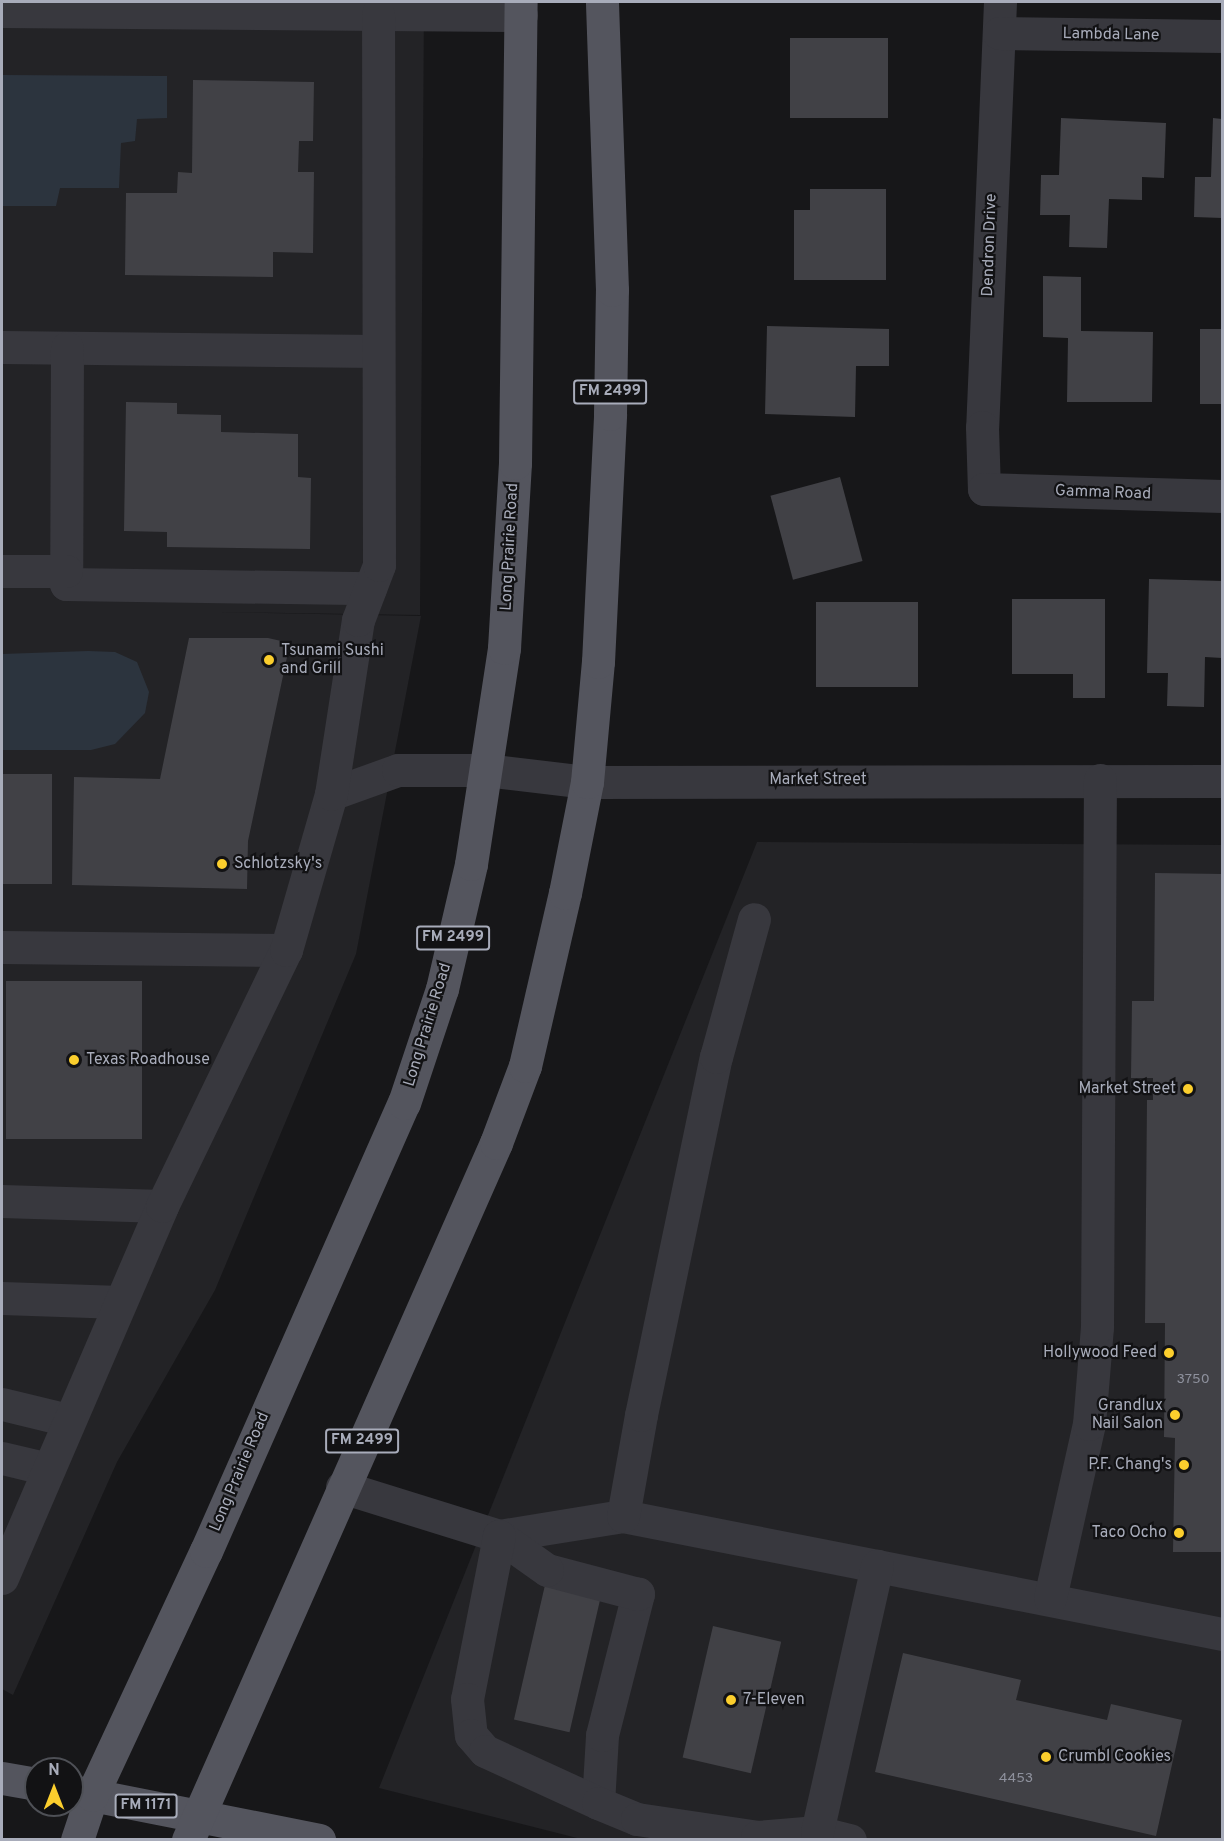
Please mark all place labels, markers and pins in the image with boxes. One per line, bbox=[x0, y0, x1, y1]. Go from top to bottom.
place label: Tsunami Sushi and Grill bbox=[281, 641, 384, 679]
marker: Tsunami Sushi and Grill bbox=[262, 653, 276, 667]
place label: Schlotzsky's bbox=[234, 854, 322, 874]
marker: Schlotzsky's bbox=[215, 857, 229, 871]
place label: Texas Roadhouse bbox=[86, 1050, 210, 1070]
marker: Texas Roadhouse bbox=[67, 1053, 81, 1067]
place label: Market Street bbox=[1079, 1079, 1176, 1099]
marker: Market Street bbox=[1181, 1082, 1195, 1096]
place label: Hollywood Feed bbox=[1043, 1343, 1157, 1363]
marker: Hollywood Feed bbox=[1162, 1346, 1176, 1360]
place label: Grandlux Nail Salon bbox=[1092, 1396, 1163, 1434]
marker: Grandlux Nail Salon bbox=[1168, 1408, 1182, 1422]
place label: P.F. Chang's bbox=[1088, 1455, 1172, 1475]
marker: P.F. Chang's bbox=[1177, 1458, 1191, 1472]
place label: Taco Ocho bbox=[1092, 1523, 1167, 1543]
marker: Taco Ocho bbox=[1172, 1526, 1186, 1540]
place label: 7-Eleven bbox=[743, 1690, 805, 1710]
marker: 7-Eleven bbox=[724, 1693, 738, 1707]
place label: Crumbl Cookies bbox=[1058, 1747, 1171, 1767]
marker: Crumbl Cookies bbox=[1039, 1750, 1053, 1764]

